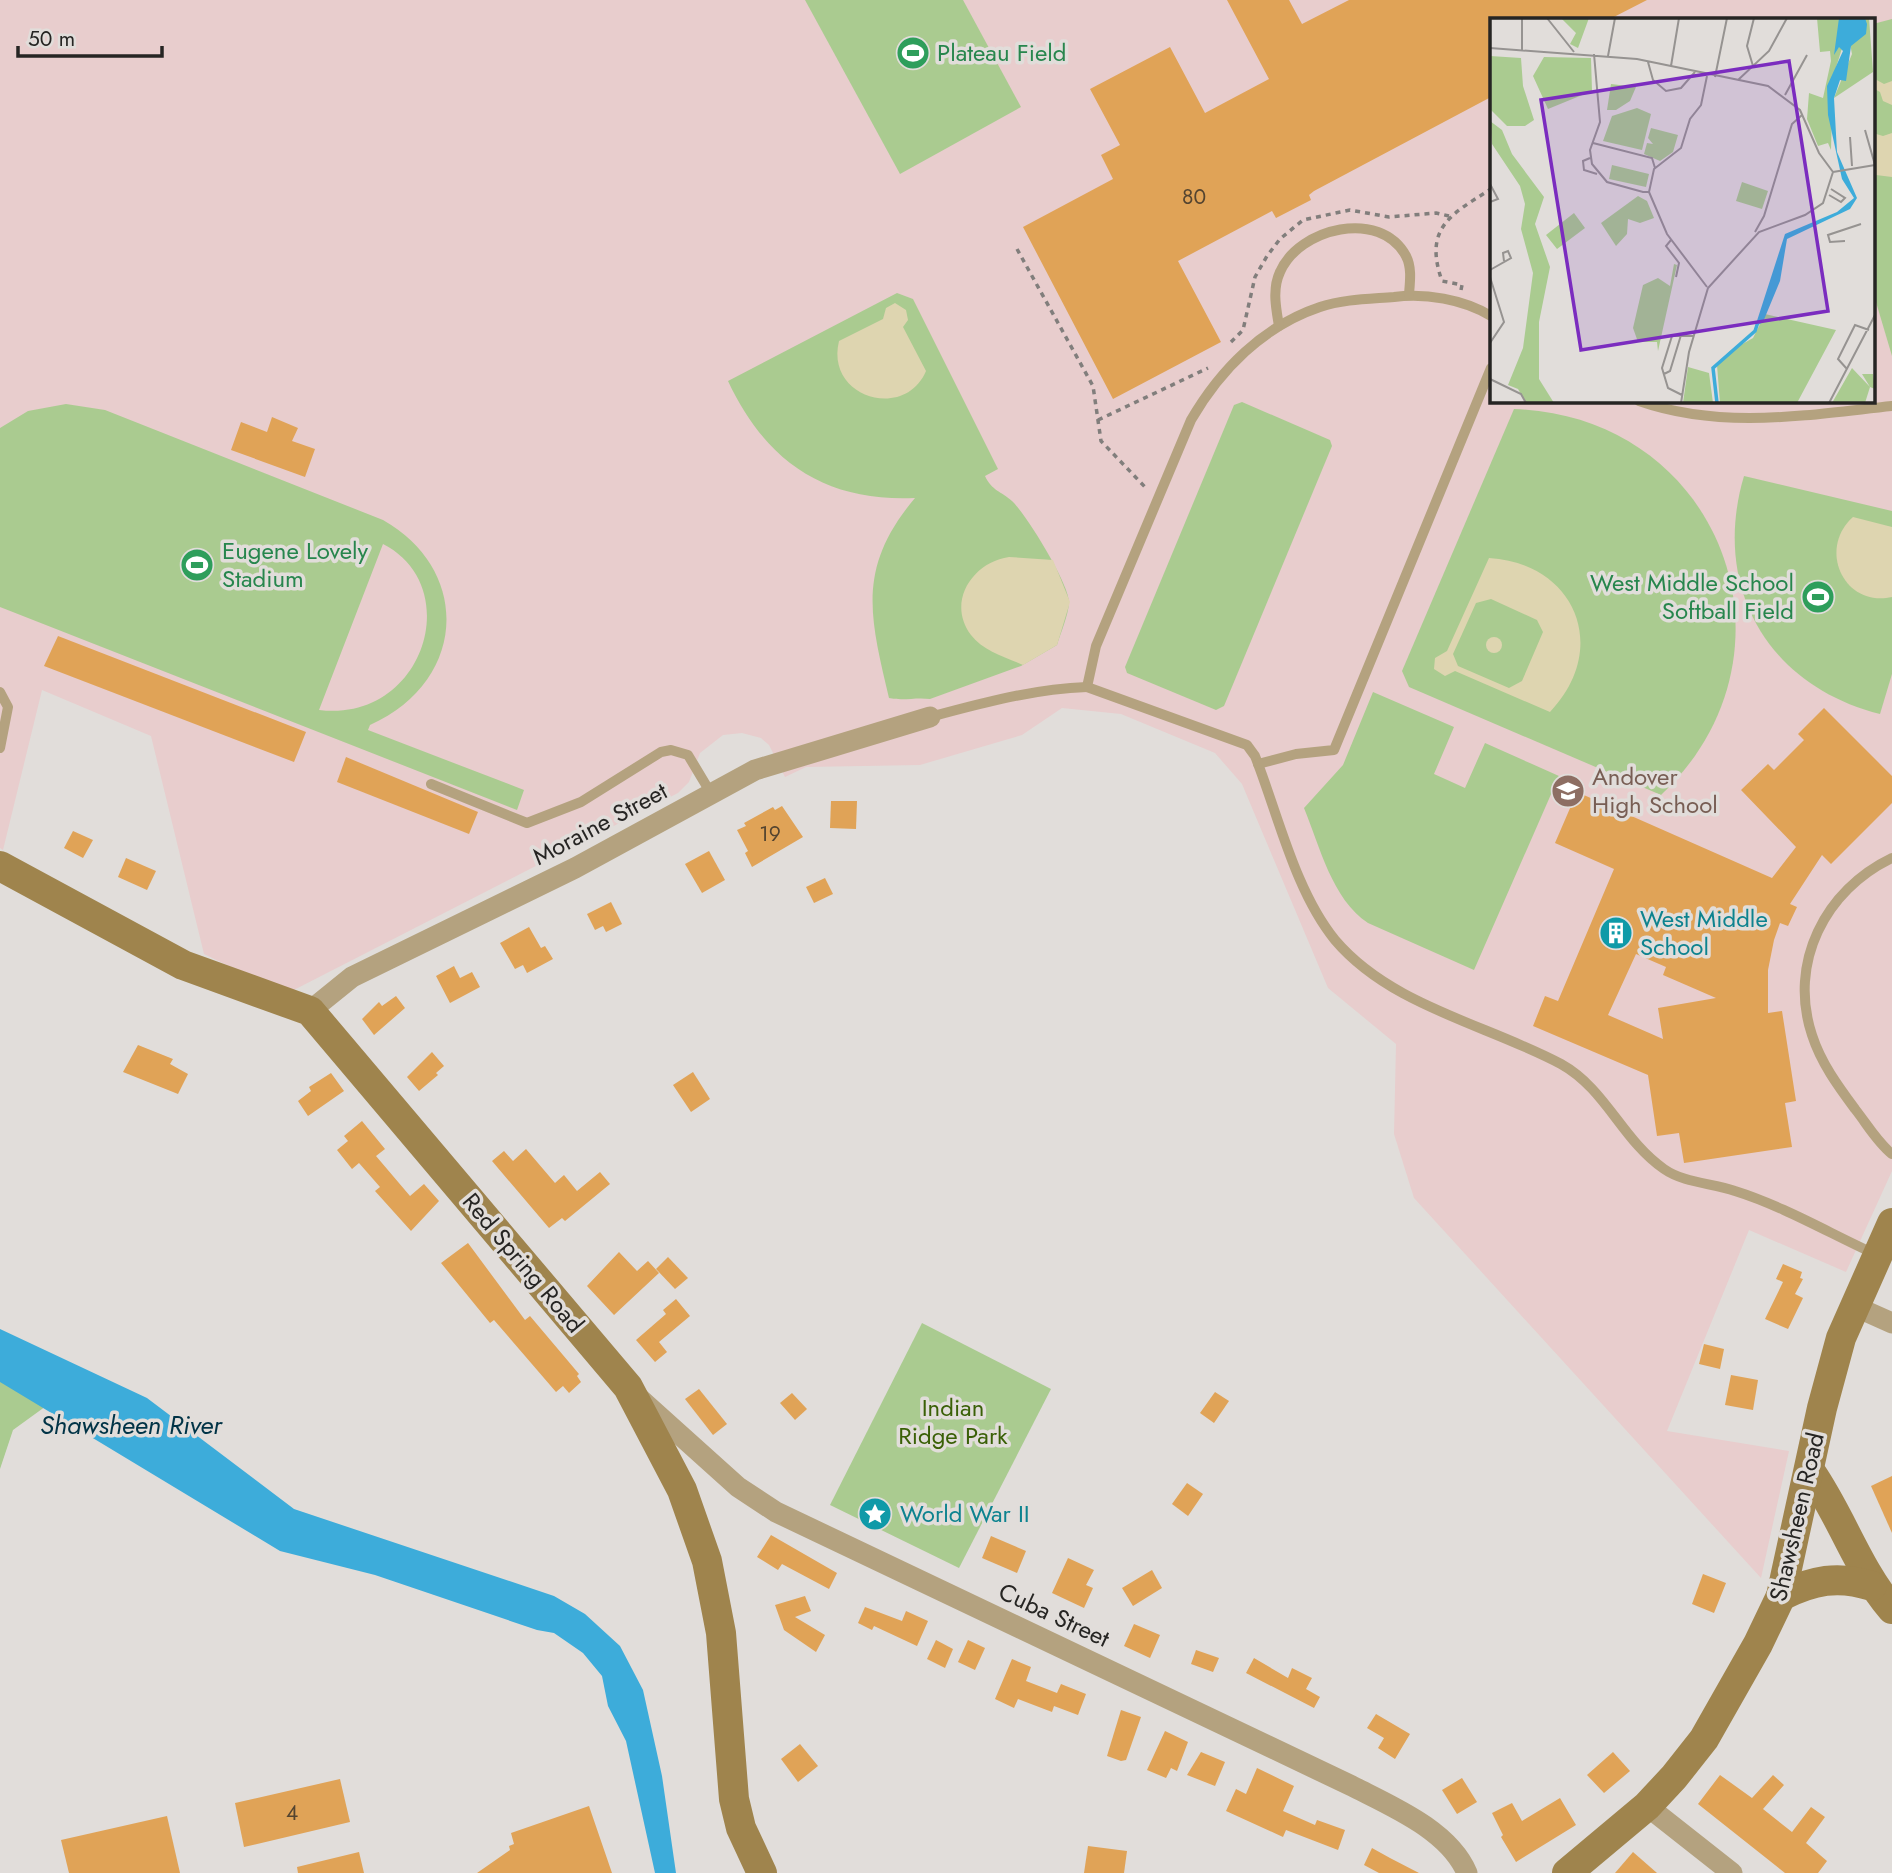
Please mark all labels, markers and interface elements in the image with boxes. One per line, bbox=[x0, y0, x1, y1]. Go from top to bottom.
scale bar bbox=[18, 14, 161, 58]
inset map bbox=[1490, 18, 1874, 402]
text: 50 m bbox=[28, 24, 75, 54]
sports icon: Plateau Field bbox=[894, 34, 932, 72]
place label: Plateau Field bbox=[937, 35, 1066, 70]
house number: 80 bbox=[1182, 182, 1206, 212]
place label: Eugene Lovely Stadium bbox=[222, 533, 369, 596]
sports icon: Eugene Lovely Stadium bbox=[178, 546, 216, 584]
place label: West Middle School Softball Field bbox=[1590, 565, 1794, 628]
sports icon: West Middle School Softball Field bbox=[1799, 578, 1837, 616]
place label: Andover High School bbox=[1592, 759, 1718, 822]
school or university icon: Andover High School bbox=[1549, 772, 1587, 810]
street label: Moraine Street bbox=[526, 773, 674, 874]
house number: 19 bbox=[759, 819, 781, 849]
place label: West Middle School bbox=[1640, 901, 1768, 964]
building icon: West Middle School bbox=[1597, 914, 1635, 952]
street label: Red Spring Road bbox=[454, 1185, 592, 1340]
park label: Indian Ridge Park bbox=[898, 1390, 1008, 1453]
water label: Shawsheen River bbox=[40, 1406, 223, 1444]
street label: Shawsheen Road bbox=[1760, 1429, 1833, 1605]
place icon: World War II bbox=[856, 1495, 894, 1533]
place label: World War II bbox=[900, 1496, 1030, 1531]
street label: Cuba Street bbox=[993, 1574, 1116, 1656]
house number: 4 bbox=[286, 1798, 298, 1828]

